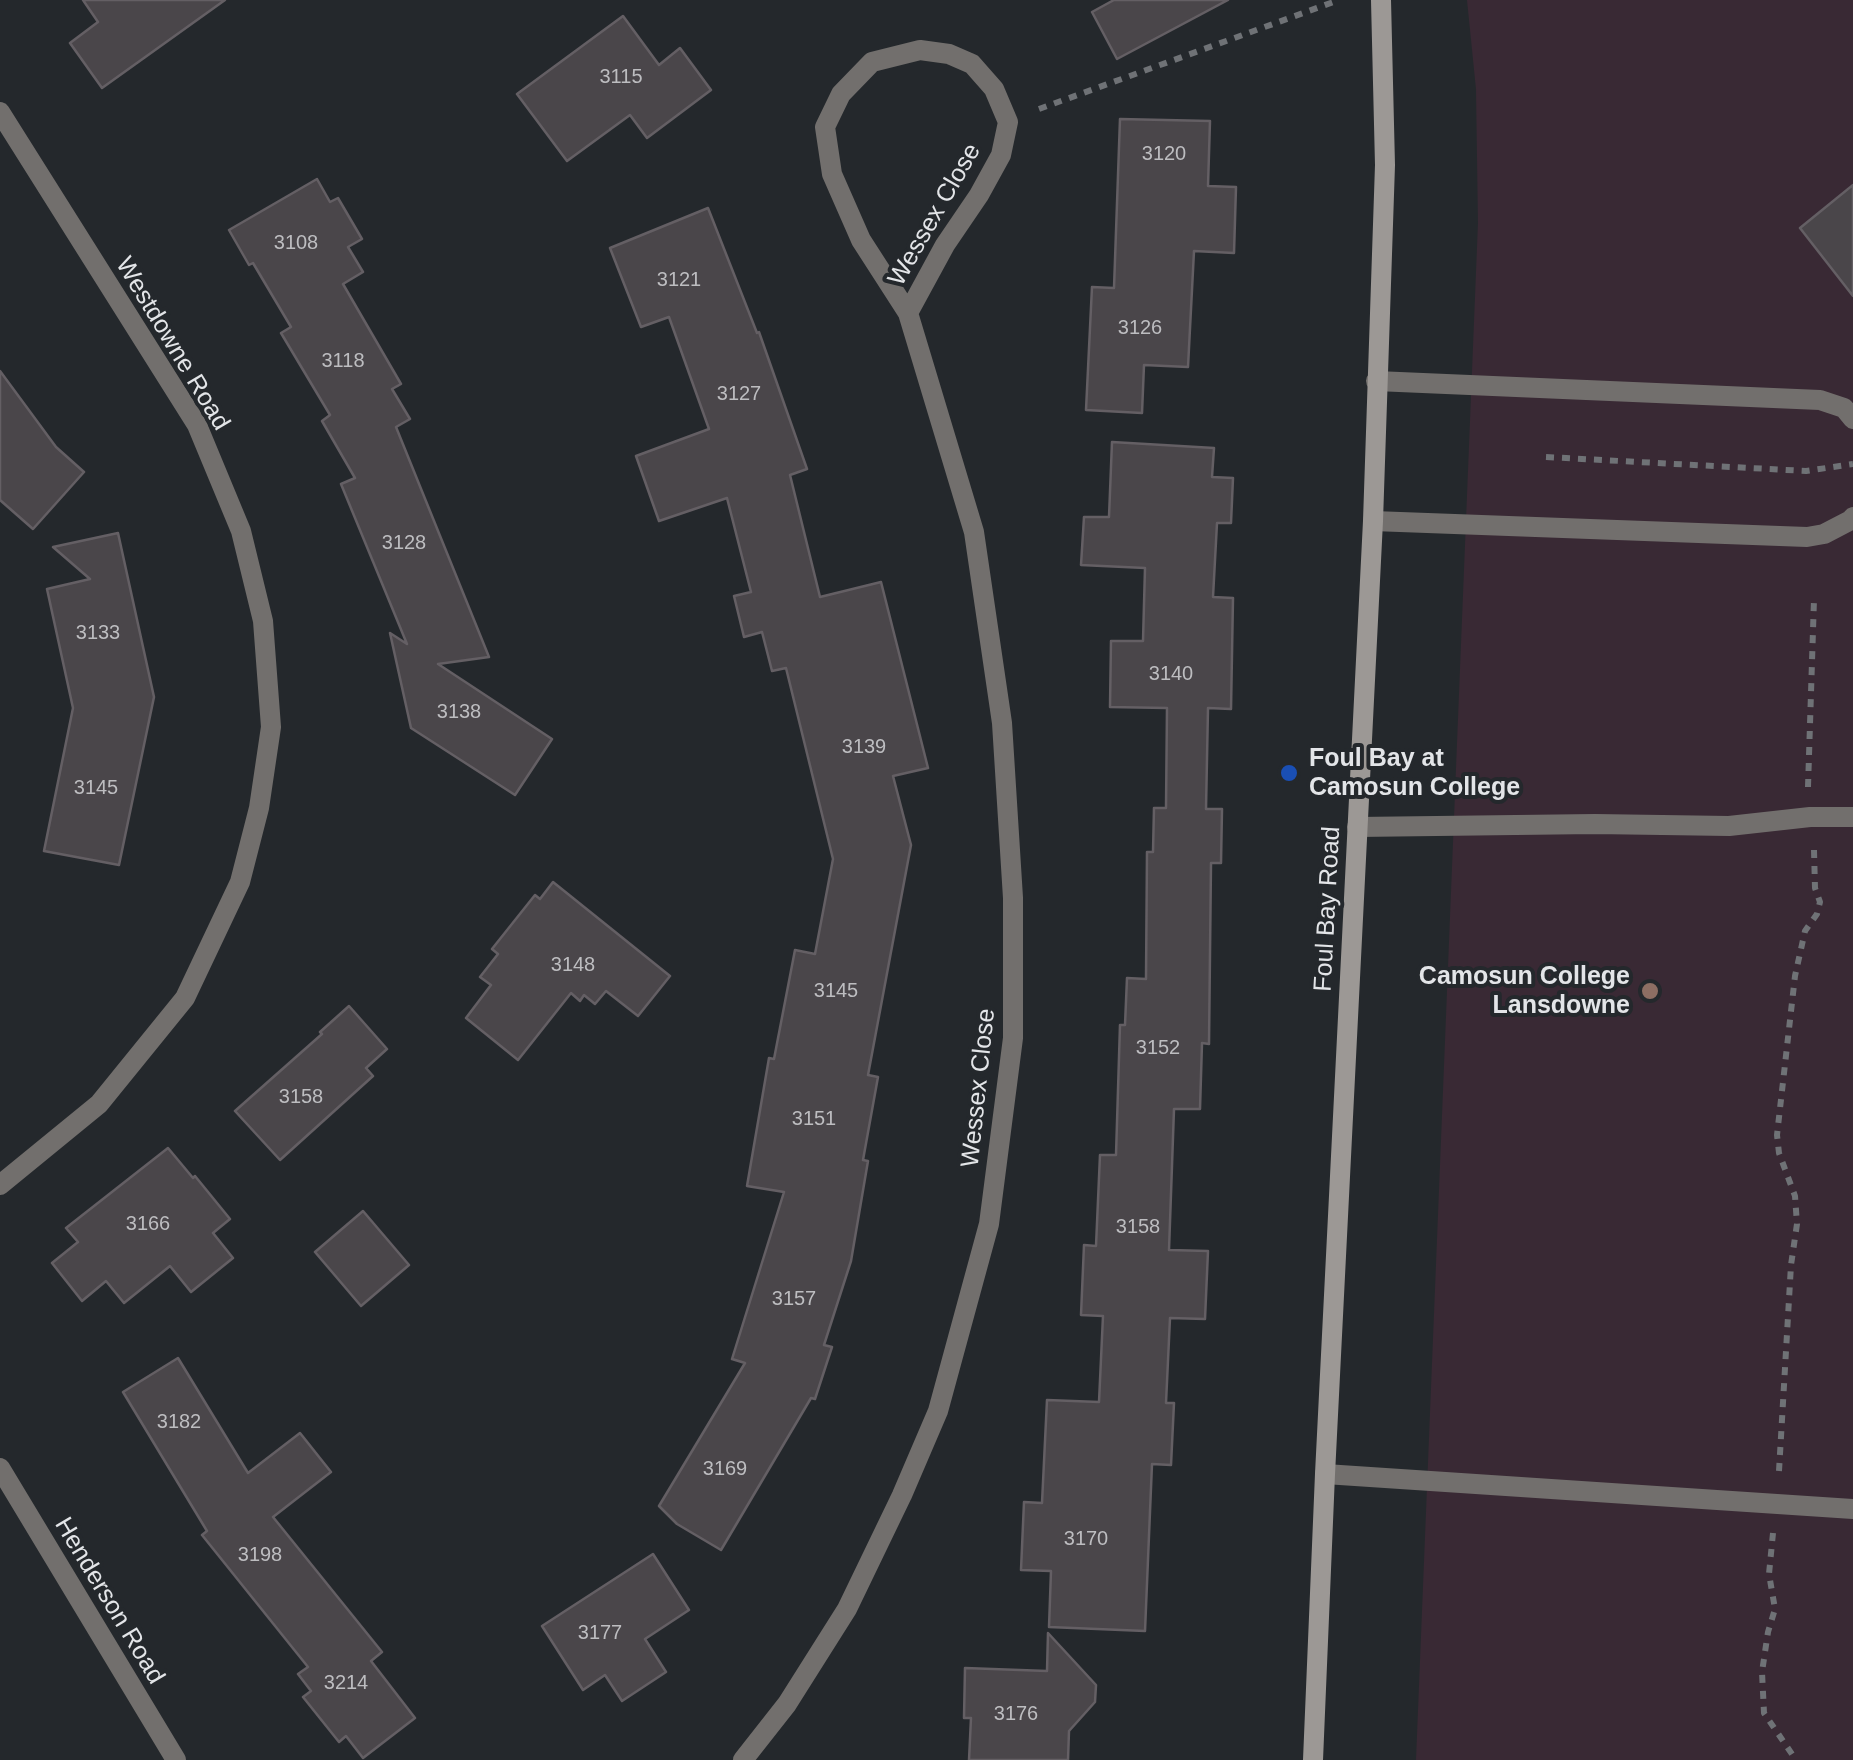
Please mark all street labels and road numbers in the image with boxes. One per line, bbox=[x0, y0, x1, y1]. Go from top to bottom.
street label: Wessex Close bbox=[882, 139, 988, 291]
street label: Westdowne Road bbox=[108, 252, 236, 436]
street label: Foul Bay Road bbox=[1309, 826, 1347, 992]
street label: Wessex Close bbox=[956, 1007, 1002, 1169]
street label: Henderson Road bbox=[47, 1512, 171, 1690]

